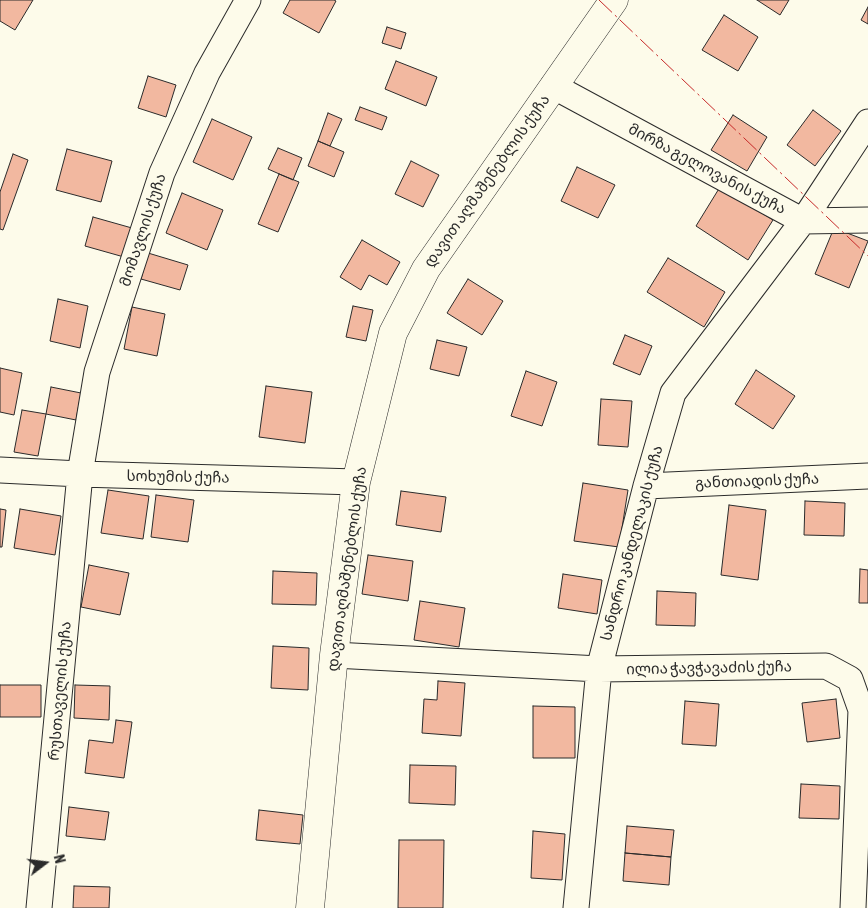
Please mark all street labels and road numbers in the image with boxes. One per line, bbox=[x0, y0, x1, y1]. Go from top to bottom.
street label: დავით აღმაშენებლის ქუჩა bbox=[420, 91, 554, 271]
street label: მირზა გელოვანის ქუჩა bbox=[625, 120, 789, 218]
street label: მომავლის ქუჩა bbox=[116, 171, 170, 289]
street label: სანდრო კანდელაკის ქუჩა bbox=[597, 443, 667, 643]
street label: დავით აღმაშენებლის ქუჩა bbox=[324, 465, 370, 673]
street label: სოხუმის ქუჩა bbox=[126, 467, 230, 487]
street label: განთიადის ქუჩა bbox=[695, 470, 819, 492]
street label: რუსთაველის ქუჩა bbox=[45, 621, 75, 761]
street label: ილია ჭავჭავაძის ქუჩა bbox=[626, 658, 792, 678]

